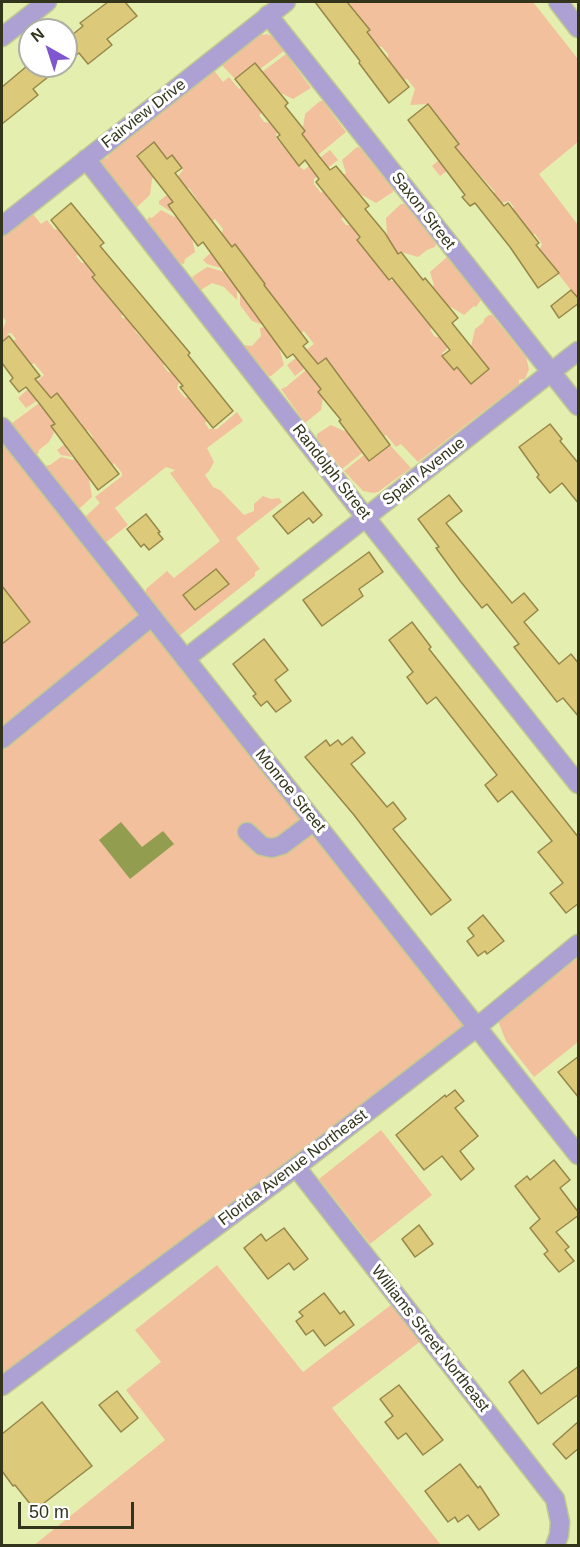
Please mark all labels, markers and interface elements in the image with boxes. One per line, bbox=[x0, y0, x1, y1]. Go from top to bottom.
north arrow bbox=[18, 18, 78, 78]
text: N bbox=[28, 25, 47, 45]
street label: Fairview Drive bbox=[98, 75, 190, 153]
street label: Saxon Street bbox=[387, 169, 459, 253]
street label: Randolph Street bbox=[288, 421, 374, 523]
street label: Spain Avenue bbox=[379, 434, 469, 510]
street label: Monroe Street bbox=[251, 746, 329, 836]
street label: Florida Avenue Northeast bbox=[215, 1106, 371, 1230]
street label: Williams Street Northeast bbox=[367, 1262, 493, 1416]
scale bar bbox=[21, 1490, 136, 1528]
text: 50 m bbox=[29, 1502, 69, 1522]

